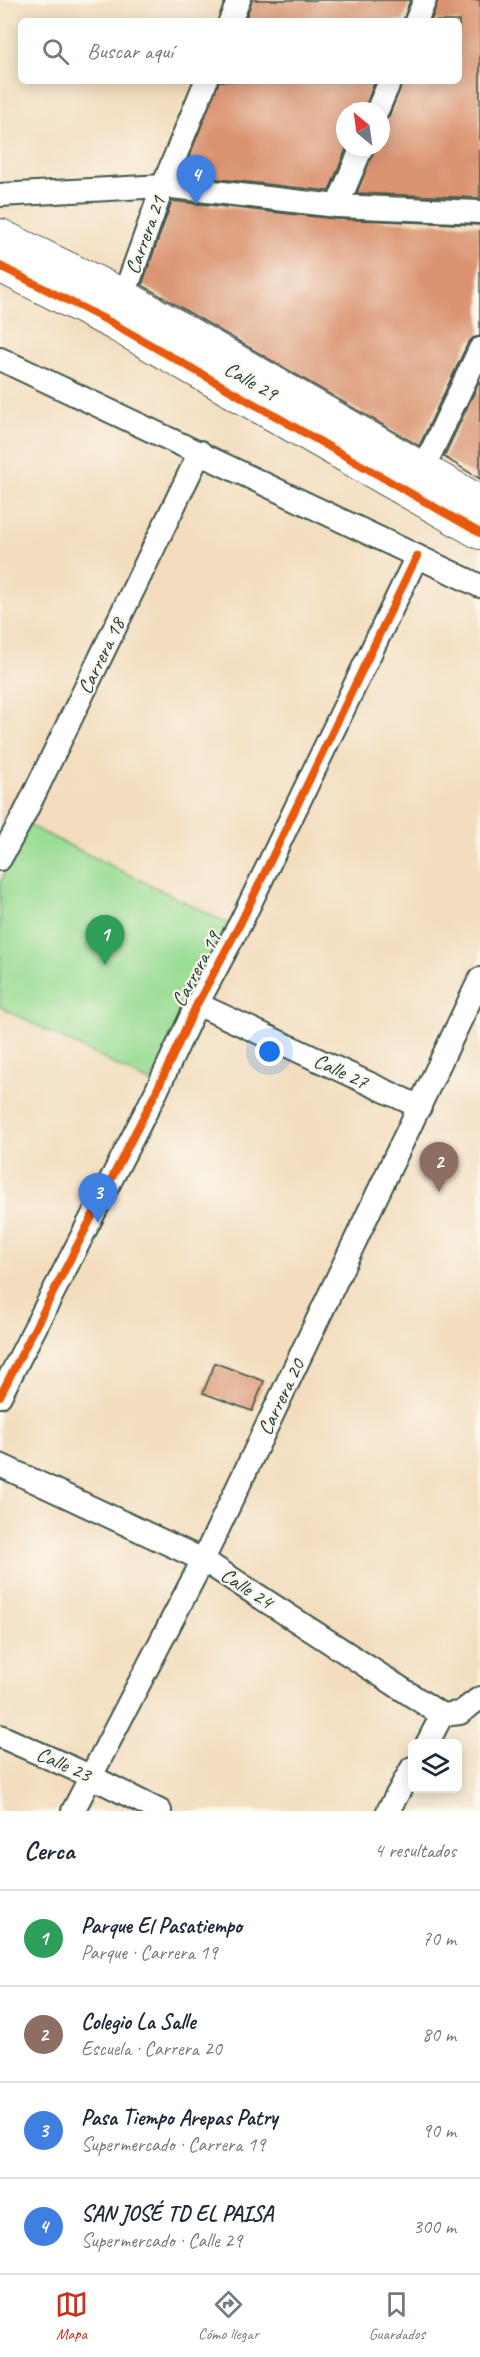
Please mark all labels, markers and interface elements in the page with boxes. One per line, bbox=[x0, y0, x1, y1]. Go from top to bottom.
search box bbox=[18, 18, 462, 84]
icon: search bbox=[39, 35, 72, 68]
text: Buscar aquí bbox=[87, 37, 173, 65]
north arrow bbox=[336, 102, 390, 156]
pin: 4 bbox=[176, 156, 216, 205]
street label: Carrera 21 bbox=[119, 191, 172, 278]
street label: Calle 29 bbox=[220, 355, 284, 407]
street label: Carrera 18 bbox=[72, 612, 132, 698]
pin: 1 bbox=[86, 916, 124, 965]
street label: Carrera 19 bbox=[165, 926, 227, 1011]
your location bbox=[255, 1037, 284, 1066]
street label: Calle 27 bbox=[310, 1047, 374, 1095]
pin: 2 bbox=[420, 1142, 458, 1192]
pin: 3 bbox=[78, 1174, 118, 1223]
street label: Carrera 20 bbox=[252, 1353, 311, 1439]
street label: Calle 24 bbox=[216, 1562, 280, 1616]
map controls bbox=[408, 1739, 462, 1793]
button: layers bbox=[408, 1739, 462, 1793]
street label: Calle 23 bbox=[33, 1741, 97, 1788]
text: Cerca bbox=[24, 1834, 74, 1867]
text: 4 resultados bbox=[374, 1838, 456, 1863]
text: Parque El Pasatiempo bbox=[81, 1912, 242, 1940]
text: 1 bbox=[39, 1926, 48, 1951]
text: 70 m bbox=[422, 1926, 456, 1951]
text: Parque · Carrera 19 bbox=[81, 1940, 218, 1965]
text: Colegio La Salle bbox=[81, 2008, 195, 2036]
text: 2 bbox=[39, 2022, 48, 2047]
text: 80 m bbox=[422, 2022, 456, 2047]
text: Escuela · Carrera 20 bbox=[81, 2036, 222, 2061]
text: Pasa Tiempo Arepas Patry bbox=[81, 2104, 277, 2132]
text: 3 bbox=[39, 2118, 48, 2143]
text: 90 m bbox=[422, 2118, 456, 2143]
text: Supermercado · Carrera 19 bbox=[81, 2132, 265, 2157]
text: SAN JOSÉ TD EL PAISA bbox=[81, 2200, 273, 2228]
text: 4 bbox=[39, 2214, 48, 2239]
text: 300 m bbox=[413, 2214, 456, 2239]
text: Supermercado · Calle 29 bbox=[81, 2228, 242, 2253]
tab: Mapa bbox=[55, 2288, 88, 2344]
tab: Cómo llegar bbox=[198, 2288, 259, 2344]
tab: Guardados bbox=[369, 2288, 425, 2344]

